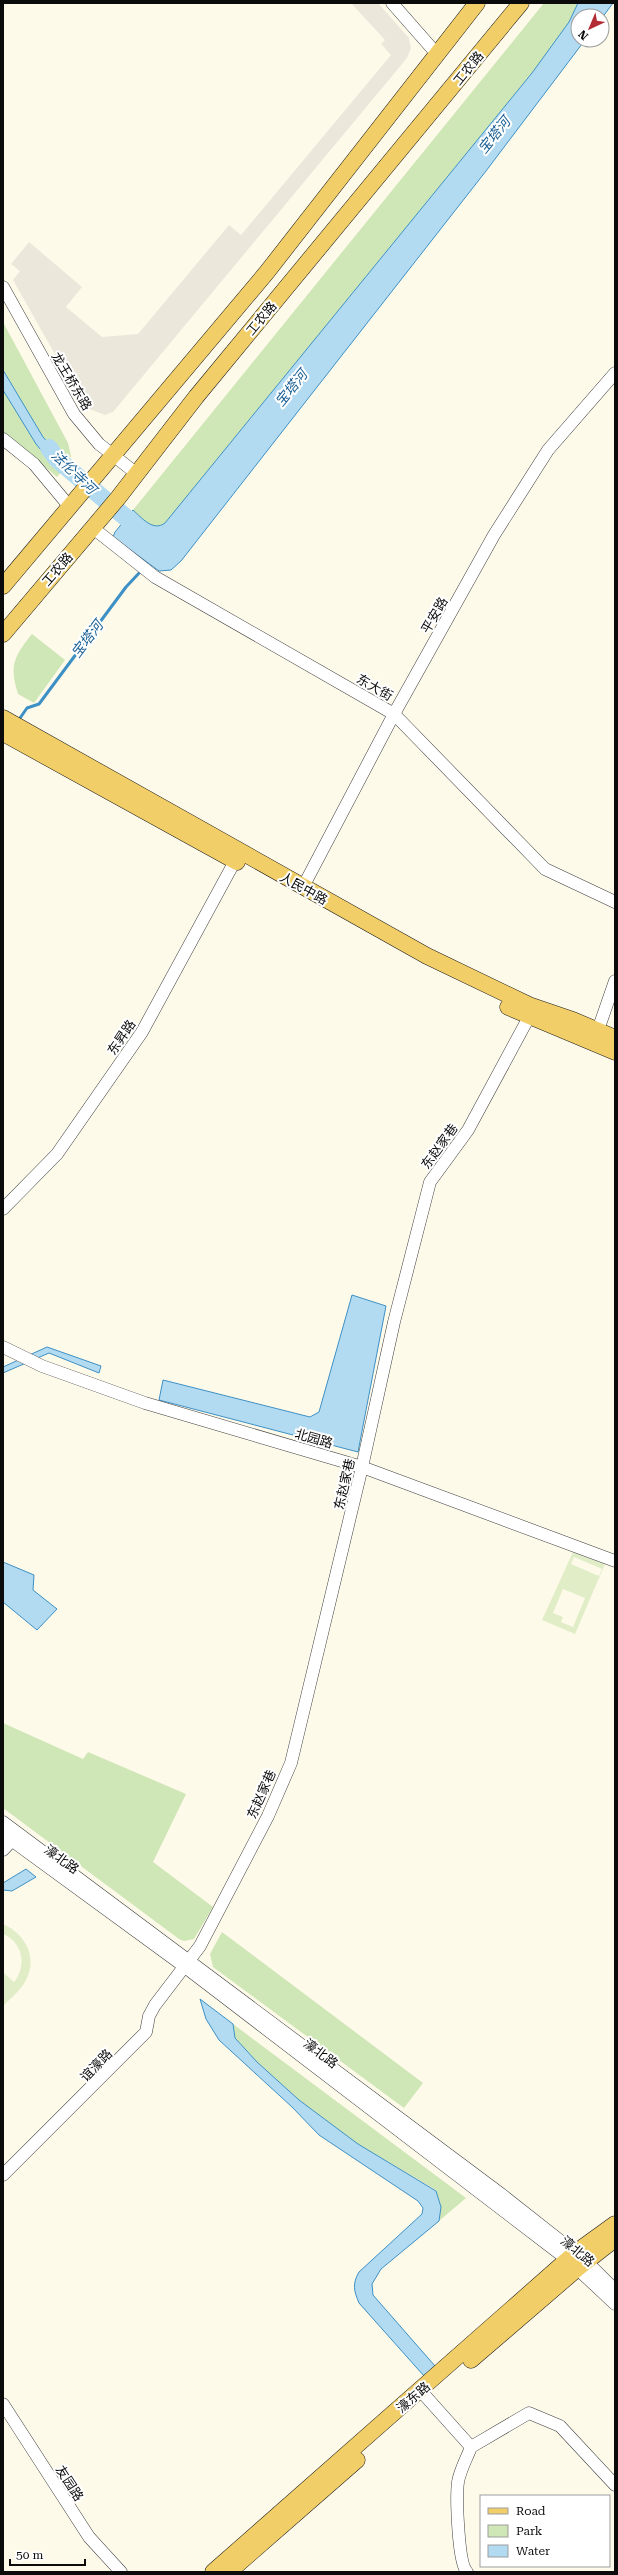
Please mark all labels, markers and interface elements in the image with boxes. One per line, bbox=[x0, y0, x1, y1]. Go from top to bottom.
north arrow bbox=[570, 8, 610, 48]
text: N bbox=[575, 27, 591, 42]
street label: 工农路 bbox=[450, 48, 486, 88]
water label: 宝塔河 bbox=[475, 111, 515, 156]
street label: 工农路 bbox=[243, 299, 280, 338]
street label: 龙王桥东路 bbox=[48, 350, 95, 413]
water label: 宝塔河 bbox=[272, 364, 312, 409]
water label: 法伦寺河 bbox=[48, 447, 102, 499]
street label: 工农路 bbox=[39, 550, 76, 589]
street label: 平安路 bbox=[418, 595, 451, 636]
water label: 宝塔河 bbox=[68, 615, 108, 661]
street label: 东大街 bbox=[354, 671, 395, 704]
street label: 人民中路 bbox=[277, 869, 330, 908]
street label: 东昇路 bbox=[104, 1017, 139, 1058]
street label: 东赵家巷 bbox=[418, 1121, 461, 1172]
street label: 北园路 bbox=[293, 1426, 335, 1451]
street label: 东赵家巷 bbox=[331, 1457, 358, 1511]
street label: 东赵家巷 bbox=[244, 1767, 279, 1821]
street label: 濠北路 bbox=[42, 1842, 82, 1877]
street label: 濠北路 bbox=[301, 2036, 341, 2071]
street label: 谊濠路 bbox=[77, 2046, 115, 2085]
street label: 濠北路 bbox=[558, 2233, 597, 2270]
street label: 濠东路 bbox=[394, 2379, 433, 2416]
street label: 友园路 bbox=[53, 2463, 86, 2504]
legend bbox=[480, 2495, 610, 2567]
text: Road bbox=[516, 2504, 546, 2518]
text: Park bbox=[516, 2524, 543, 2538]
scale bar bbox=[10, 2541, 85, 2567]
text: Water bbox=[516, 2544, 550, 2558]
text: 50 m bbox=[16, 2548, 43, 2562]

